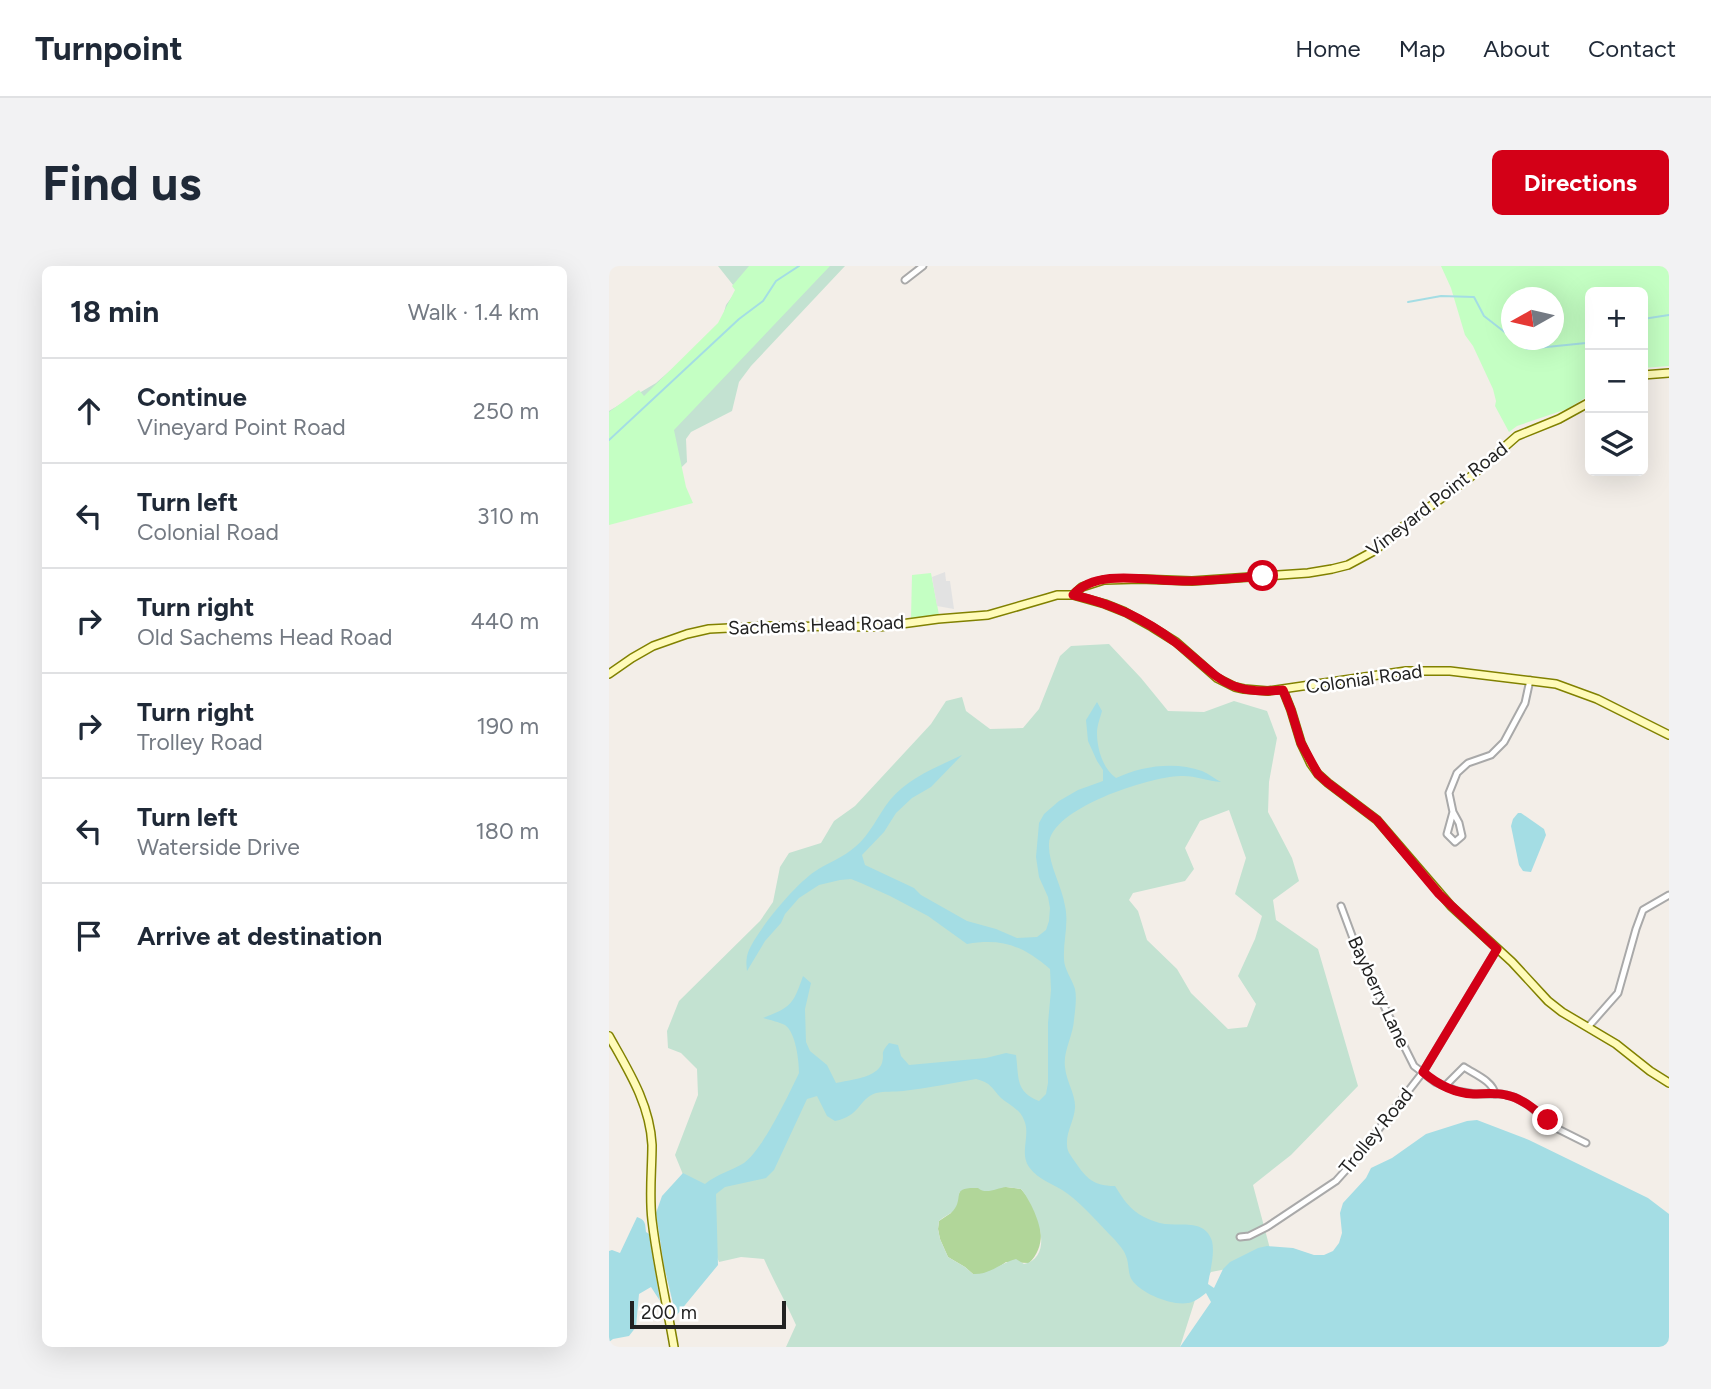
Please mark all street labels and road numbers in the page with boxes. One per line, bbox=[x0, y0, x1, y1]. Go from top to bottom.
street label: Vineyard Point Road bbox=[1362, 437, 1512, 561]
street label: Sachems Head Road bbox=[728, 610, 904, 640]
street label: Colonial Road bbox=[1304, 659, 1424, 699]
street label: Bayberry Lane bbox=[1343, 932, 1415, 1052]
street label: Trolley Road bbox=[1334, 1083, 1418, 1179]

